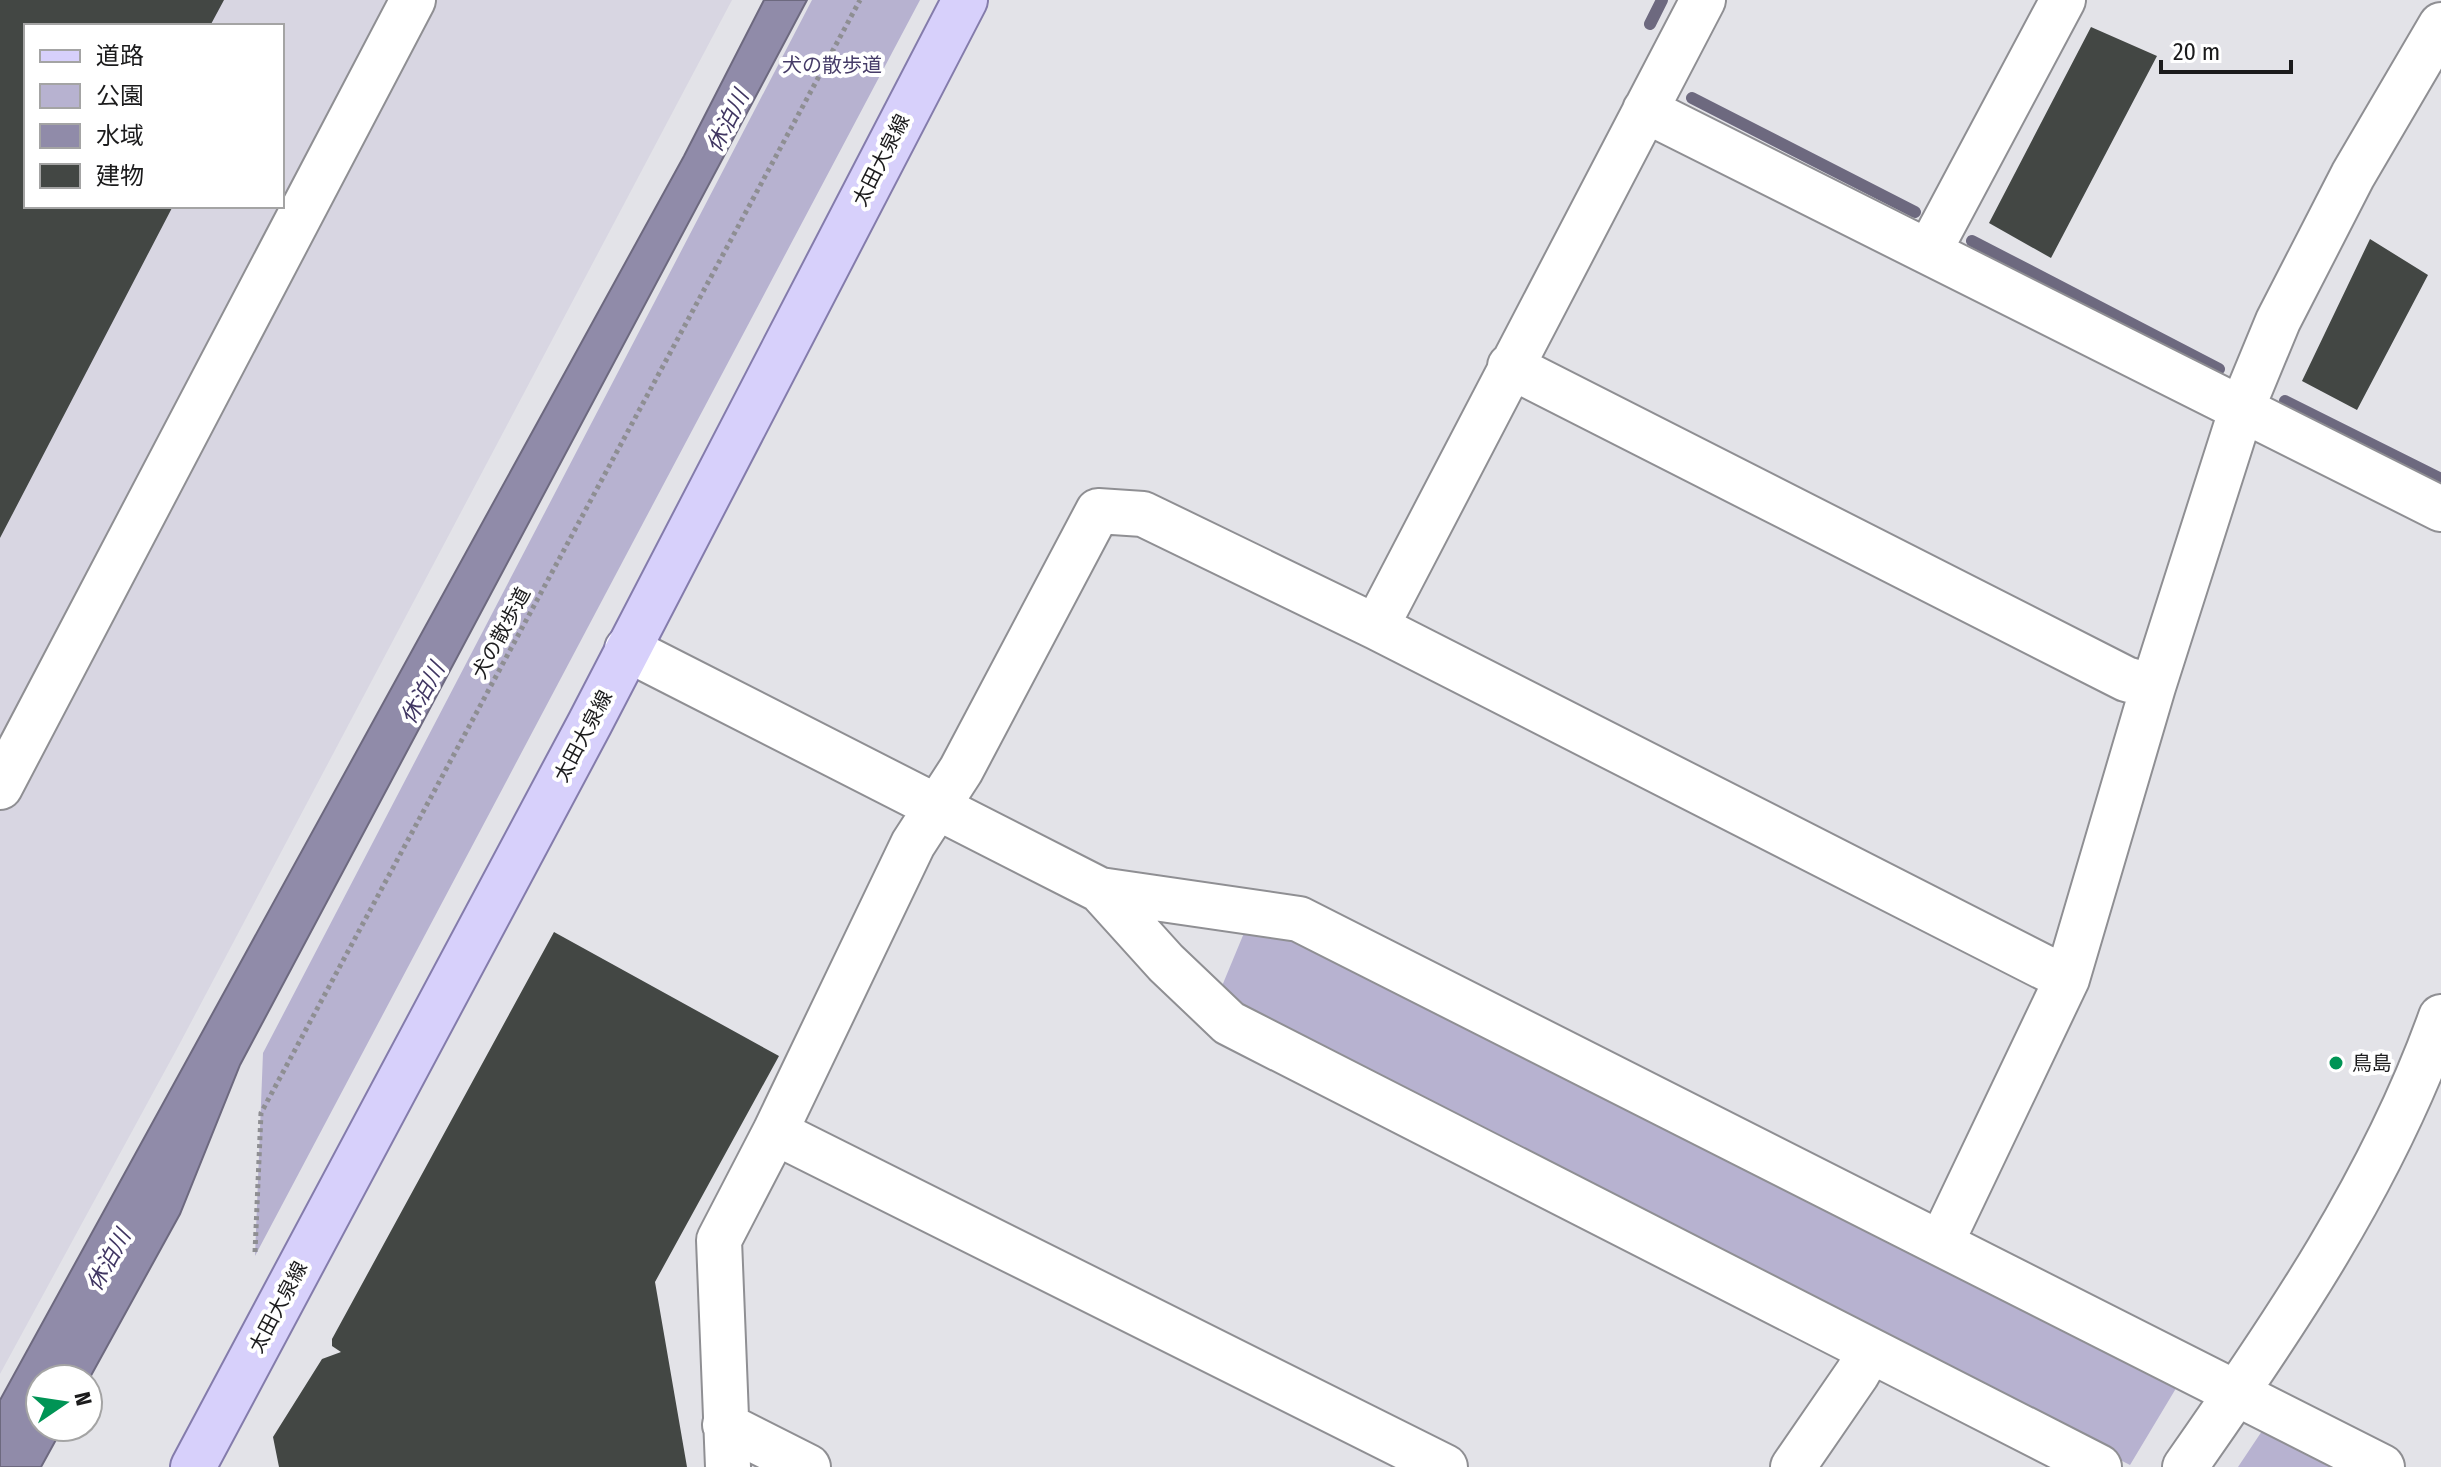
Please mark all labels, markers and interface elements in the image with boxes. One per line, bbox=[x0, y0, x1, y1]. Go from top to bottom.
legend bbox=[24, 24, 284, 208]
scale bar bbox=[2161, 24, 2291, 74]
text: 20 m bbox=[2173, 38, 2220, 66]
text: 道路 bbox=[96, 42, 144, 70]
park label: 犬の散歩道 bbox=[782, 53, 882, 77]
text: 公園 bbox=[96, 82, 144, 110]
water label: 休泊川 bbox=[700, 84, 755, 157]
street label: 太田大泉線 bbox=[848, 110, 914, 210]
text: 水域 bbox=[96, 122, 144, 150]
text: 建物 bbox=[96, 162, 144, 190]
street label: 犬の散歩道 bbox=[467, 583, 535, 683]
water label: 休泊川 bbox=[395, 656, 451, 729]
street label: 太田大泉線 bbox=[549, 686, 617, 786]
place label: 鳥島 bbox=[2352, 1051, 2392, 1075]
marker: 鳥島 bbox=[2327, 1054, 2345, 1072]
water label: 休泊川 bbox=[81, 1223, 137, 1296]
street label: 太田大泉線 bbox=[244, 1257, 312, 1357]
north arrow bbox=[24, 1363, 104, 1443]
text: N bbox=[68, 1389, 98, 1408]

